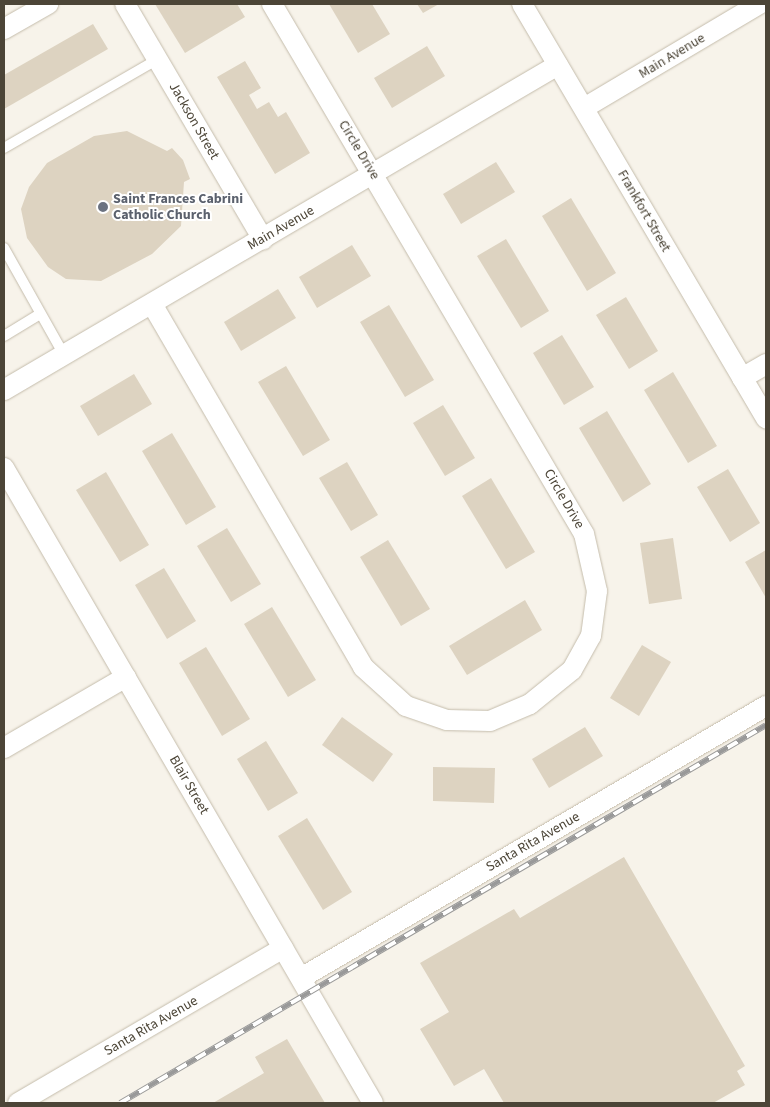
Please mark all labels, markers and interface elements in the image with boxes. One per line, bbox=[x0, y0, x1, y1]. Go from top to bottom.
street label: Main Avenue bbox=[636, 30, 708, 82]
street label: Jackson Street bbox=[165, 80, 223, 162]
street label: Circle Drive bbox=[335, 117, 383, 183]
street label: Frankfort Street bbox=[614, 167, 674, 255]
place label: Saint Frances Cabrini Catholic Church bbox=[113, 191, 243, 223]
marker: Saint Frances Cabrini Catholic Church bbox=[97, 201, 109, 213]
street label: Main Avenue bbox=[245, 202, 317, 254]
street label: Circle Drive bbox=[540, 466, 588, 532]
street label: Blair Street bbox=[165, 753, 213, 817]
street label: Santa Rita Avenue bbox=[483, 808, 583, 876]
street label: Santa Rita Avenue bbox=[101, 992, 201, 1060]

